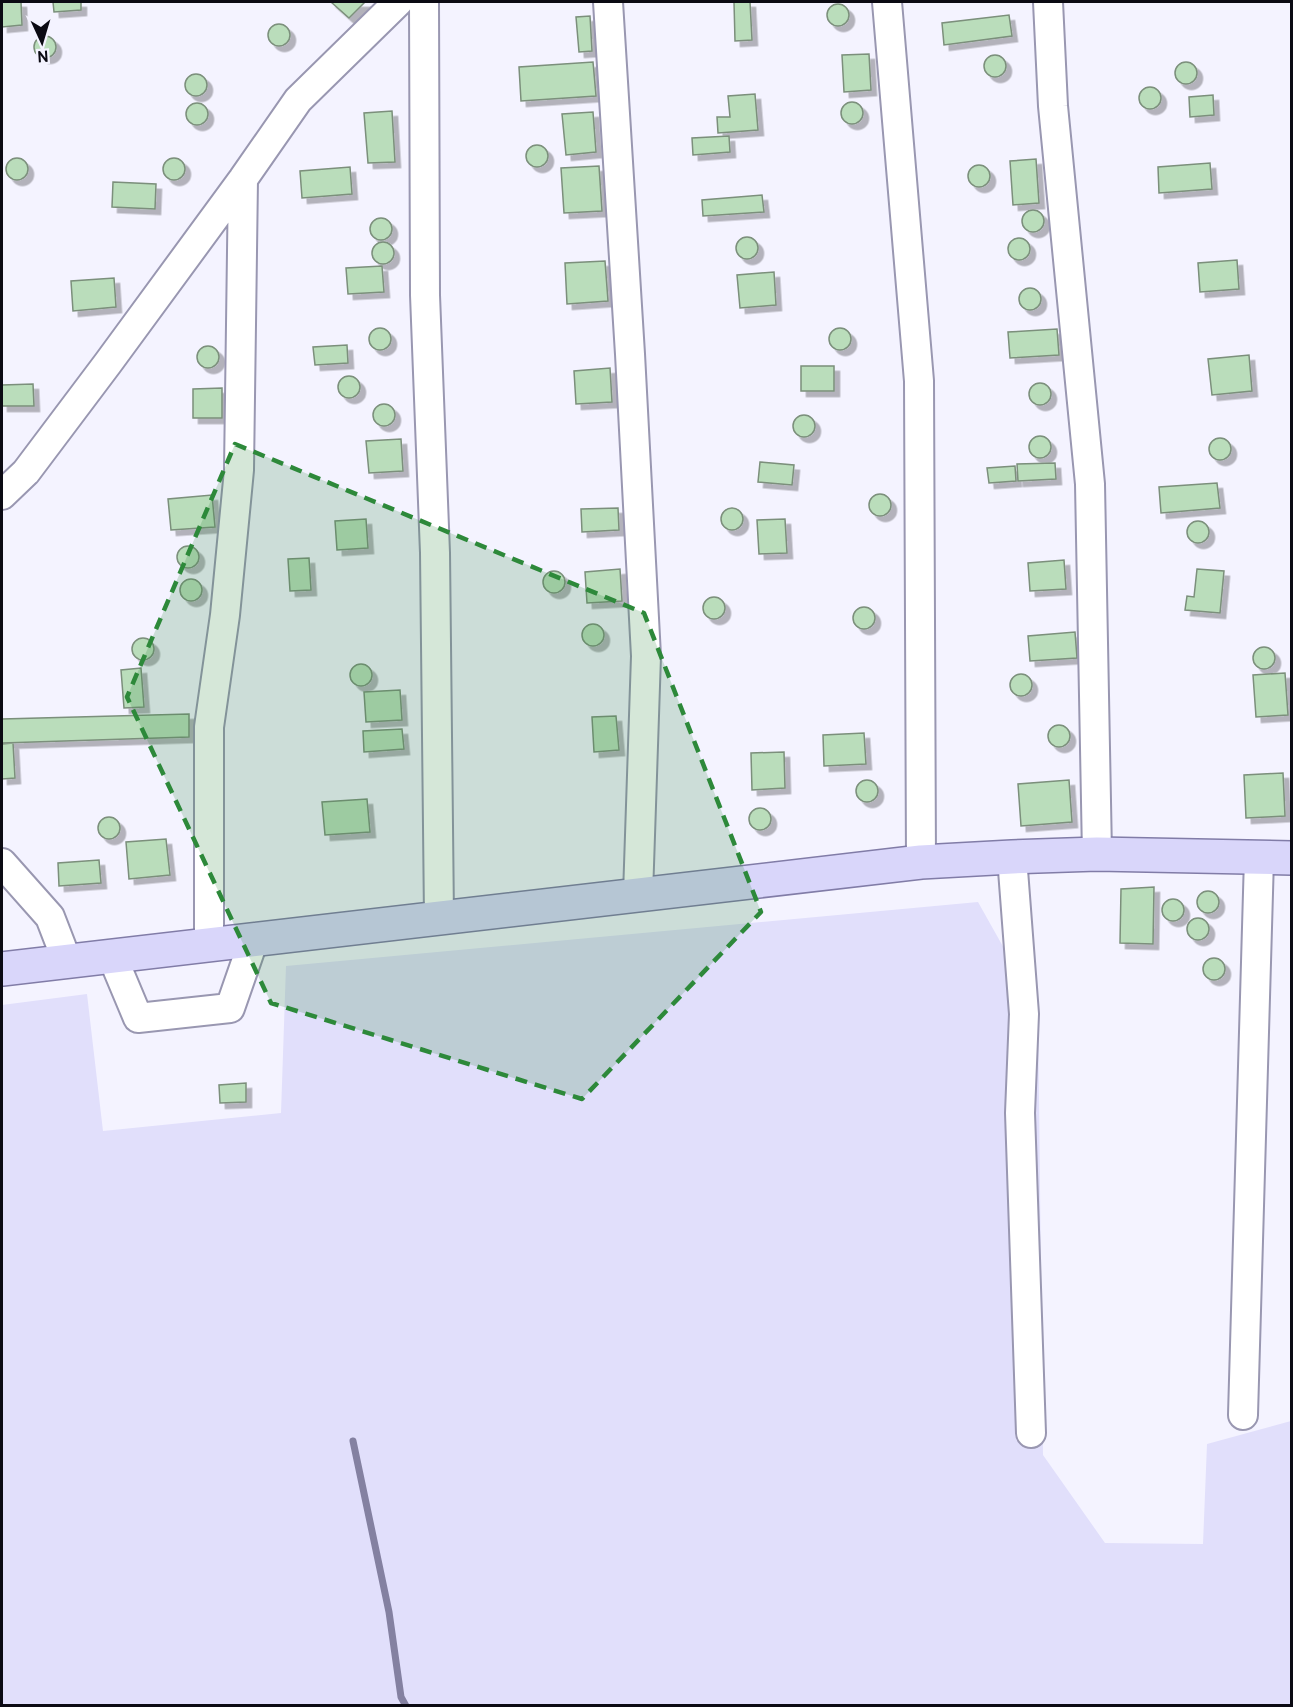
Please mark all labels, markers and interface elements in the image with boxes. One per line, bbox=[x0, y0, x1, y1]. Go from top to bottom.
north arrow bbox=[12, 12, 72, 72]
text: N bbox=[36, 45, 49, 65]

